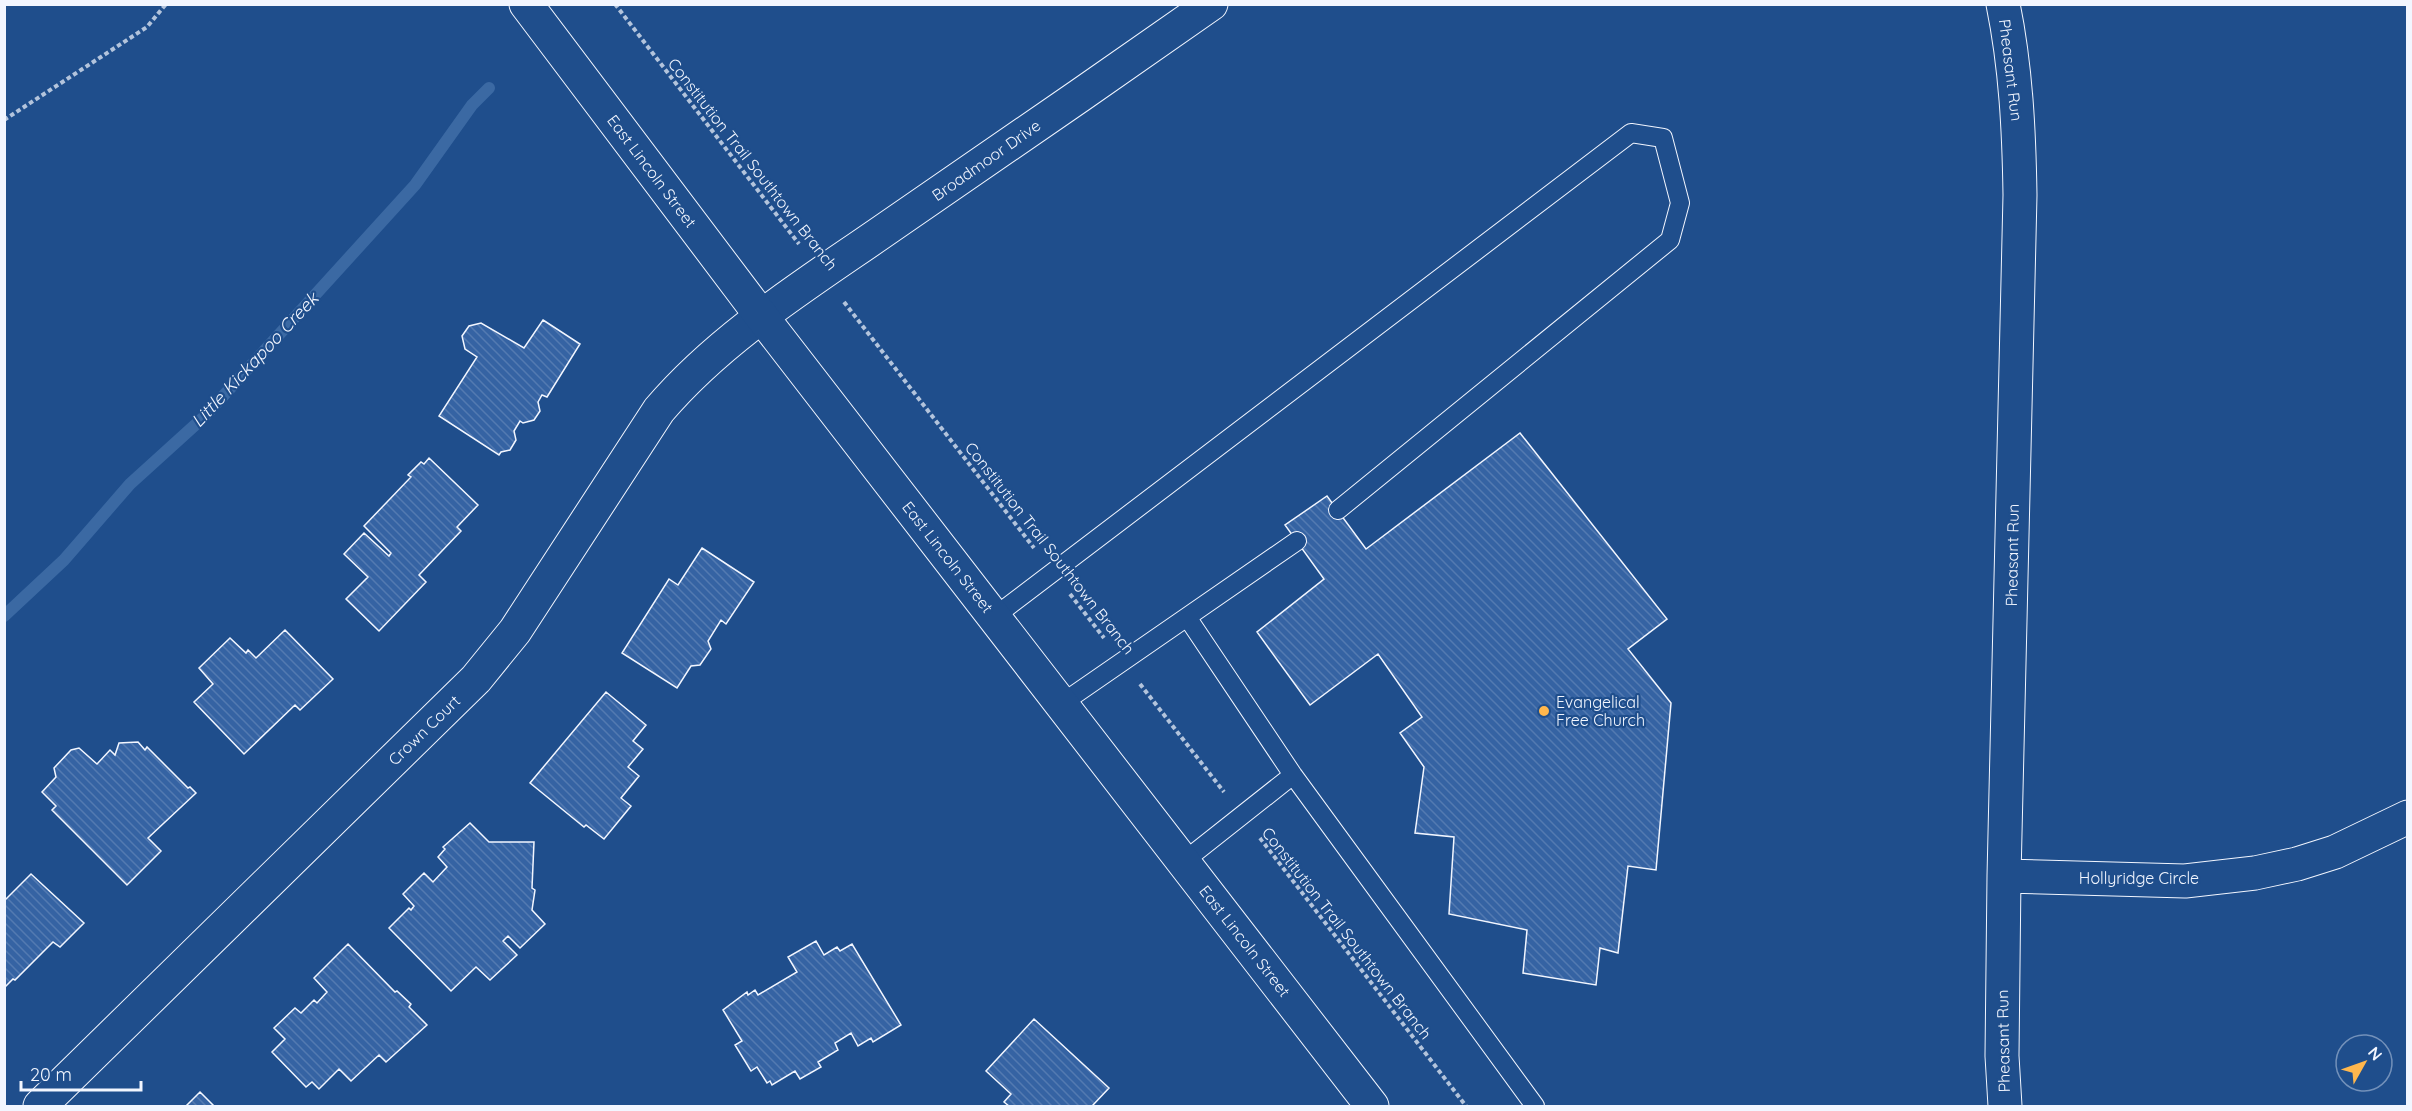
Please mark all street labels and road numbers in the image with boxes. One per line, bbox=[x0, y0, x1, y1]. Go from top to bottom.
street label: Pheasant Run bbox=[1995, 18, 2027, 122]
street label: Constitution Trail Southtown Branch bbox=[664, 54, 842, 274]
street label: East Lincoln Street bbox=[603, 111, 701, 231]
street label: Broadmoor Drive bbox=[928, 115, 1044, 205]
street label: Constitution Trail Southtown Branch bbox=[961, 438, 1139, 658]
street label: East Lincoln Street bbox=[898, 497, 998, 617]
street label: Pheasant Run bbox=[2001, 503, 2023, 607]
street label: Crown Court bbox=[384, 691, 464, 769]
street label: Constitution Trail Southtown Branch bbox=[1258, 823, 1436, 1043]
street label: Hollyridge Circle bbox=[2079, 868, 2199, 888]
street label: East Lincoln Street bbox=[1195, 881, 1295, 1001]
street label: Pheasant Run bbox=[1992, 989, 2014, 1093]

